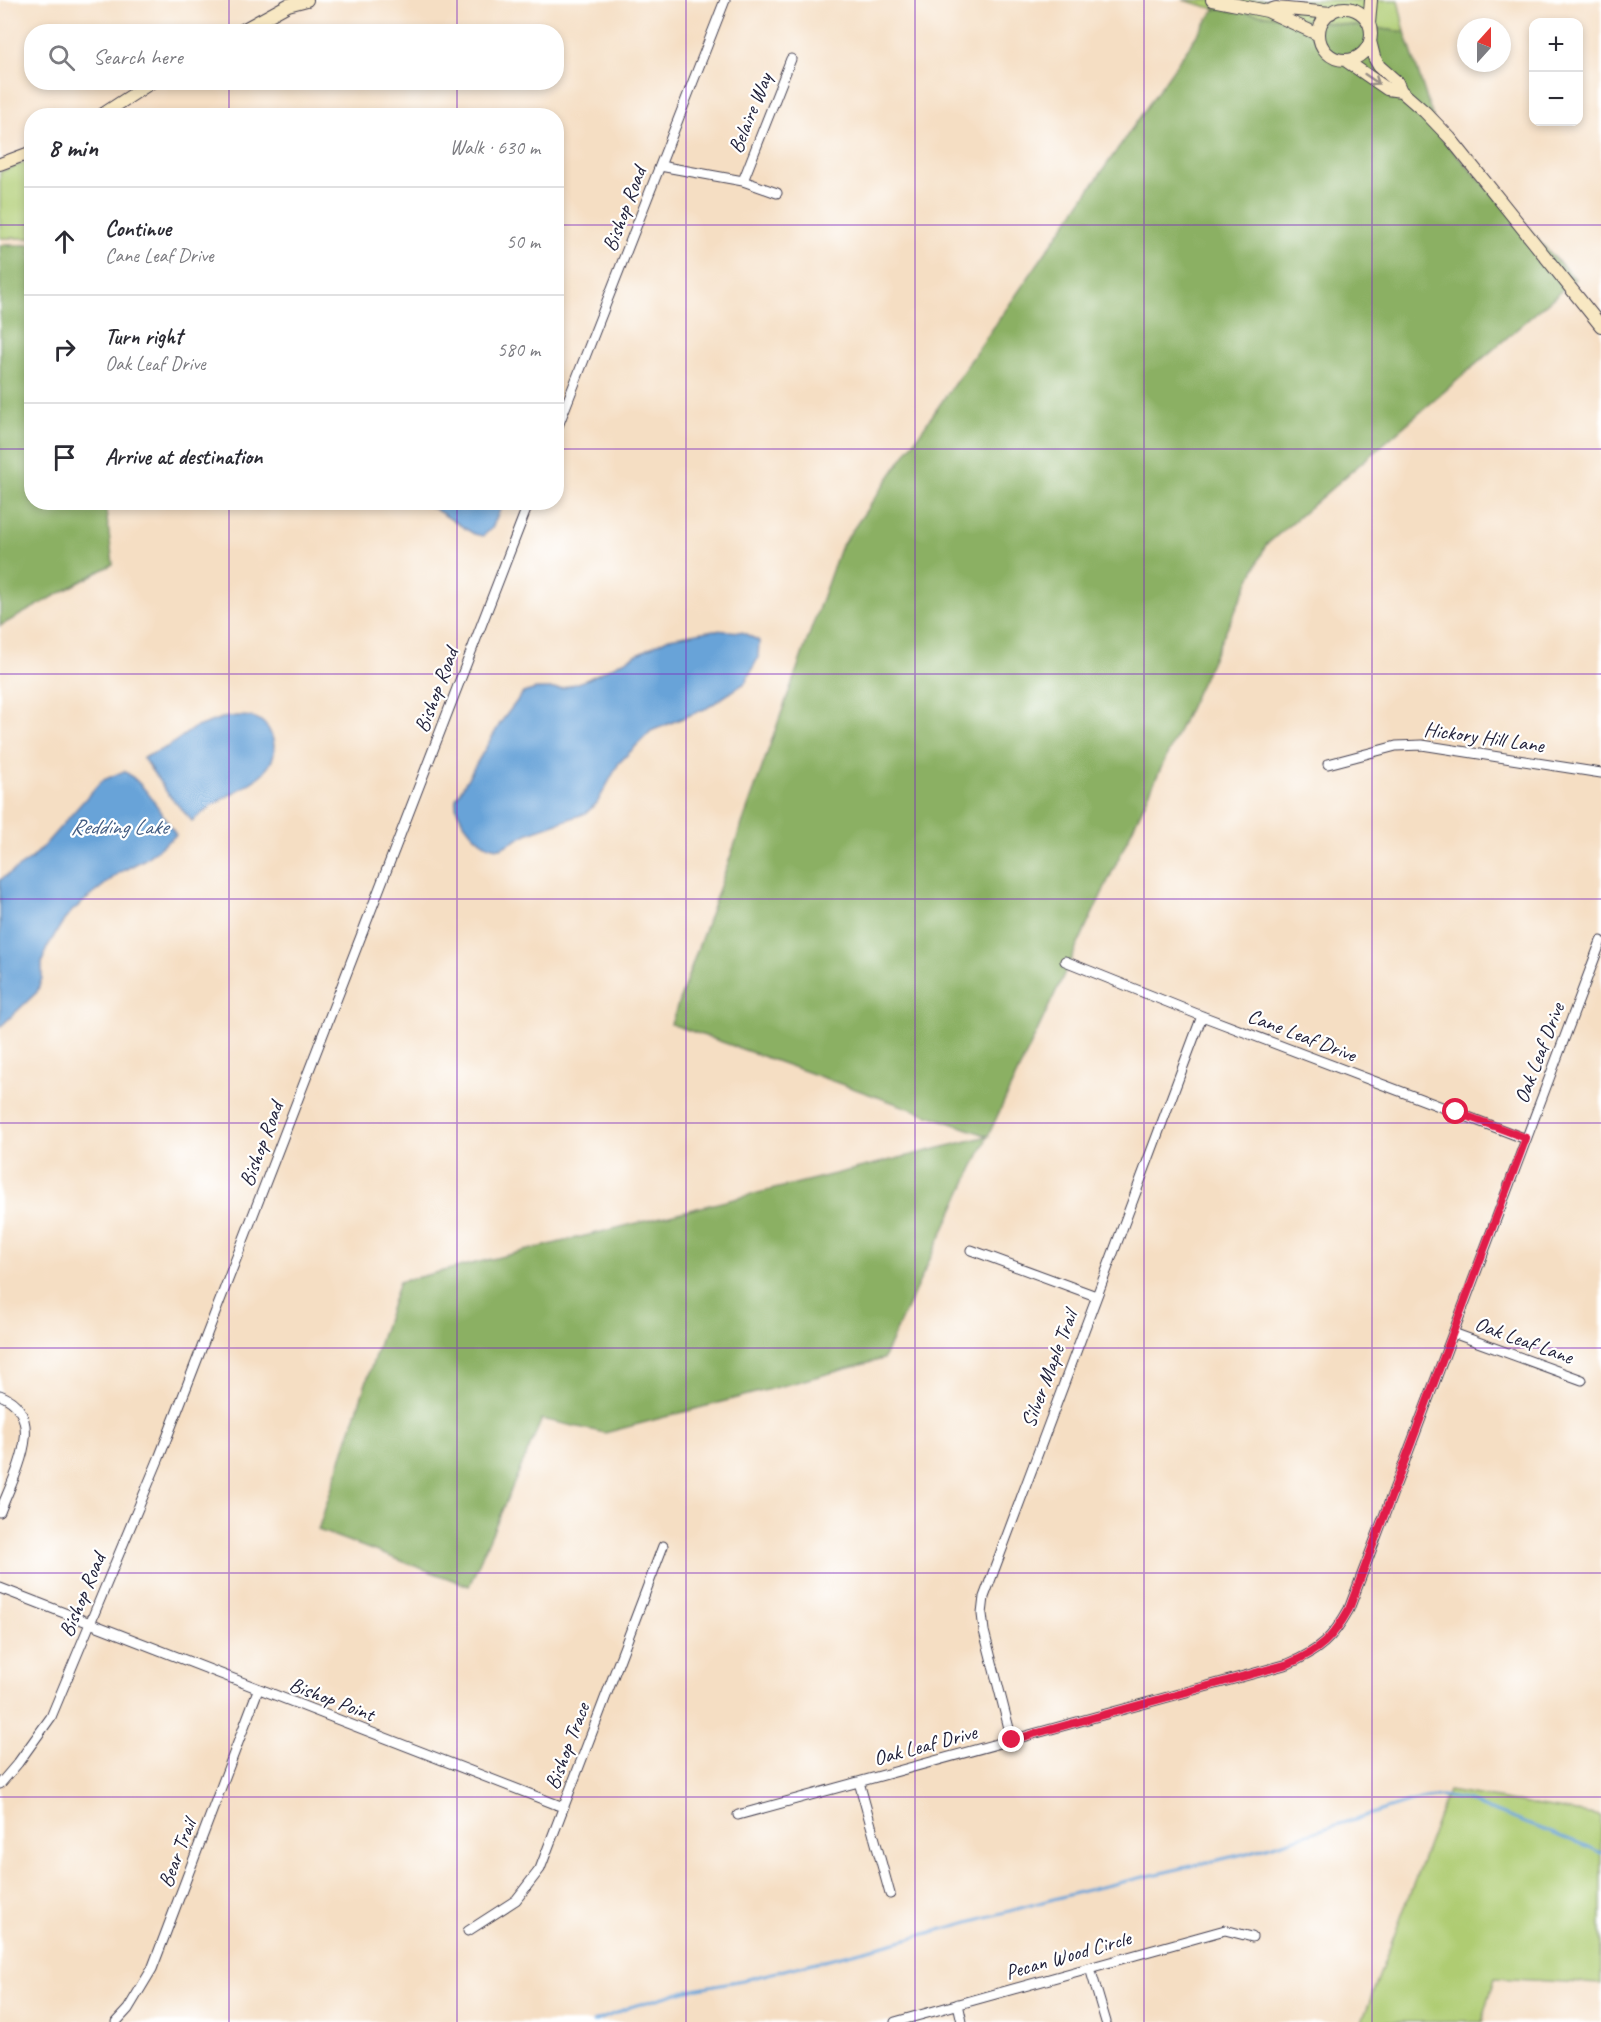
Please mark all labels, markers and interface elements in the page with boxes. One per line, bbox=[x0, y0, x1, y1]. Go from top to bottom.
north arrow bbox=[1457, 18, 1511, 72]
map controls bbox=[1529, 18, 1583, 126]
button: + bbox=[1529, 18, 1583, 72]
search box bbox=[24, 24, 564, 90]
icon: search bbox=[45, 41, 78, 74]
text: Search here bbox=[93, 43, 183, 71]
street label: Belaire Way bbox=[722, 67, 778, 157]
button: − bbox=[1529, 72, 1583, 126]
one-way arrow bbox=[1363, 73, 1379, 85]
text: 8 min bbox=[48, 131, 98, 164]
text: Walk · 630 m bbox=[450, 135, 540, 160]
street label: Bishop Road bbox=[596, 160, 653, 255]
text: Continue bbox=[105, 215, 171, 243]
icon: ahead bbox=[48, 225, 81, 258]
text: 50 m bbox=[506, 229, 540, 254]
text: Cane Leaf Drive bbox=[105, 243, 214, 268]
text: Turn right bbox=[105, 323, 182, 351]
icon: right bbox=[48, 333, 81, 366]
text: 580 m bbox=[497, 337, 540, 362]
text: Oak Leaf Drive bbox=[105, 351, 206, 376]
icon: arrive bbox=[48, 441, 81, 474]
text: Arrive at destination bbox=[105, 443, 262, 471]
street label: Bishop Road bbox=[408, 641, 465, 736]
street label: Hickory Hill Lane bbox=[1422, 716, 1547, 758]
water label: Redding Lake bbox=[71, 813, 171, 841]
street label: Oak Leaf Drive bbox=[1508, 998, 1570, 1107]
street label: Cane Leaf Drive bbox=[1244, 1002, 1361, 1068]
street label: Bishop Road bbox=[233, 1095, 290, 1190]
route start bbox=[1442, 1098, 1468, 1124]
street label: Silver Maple Trail bbox=[1015, 1304, 1084, 1431]
street label: Oak Leaf Lane bbox=[1471, 1310, 1578, 1370]
street label: Bishop Road bbox=[53, 1546, 113, 1641]
street label: Bishop Point bbox=[286, 1671, 380, 1728]
street label: Bishop Trace bbox=[539, 1697, 596, 1793]
street label: Oak Leaf Drive bbox=[871, 1718, 980, 1771]
route end bbox=[998, 1726, 1024, 1752]
street label: Bear Trail bbox=[152, 1812, 203, 1891]
street label: Pecan Wood Circle bbox=[1002, 1924, 1135, 1985]

